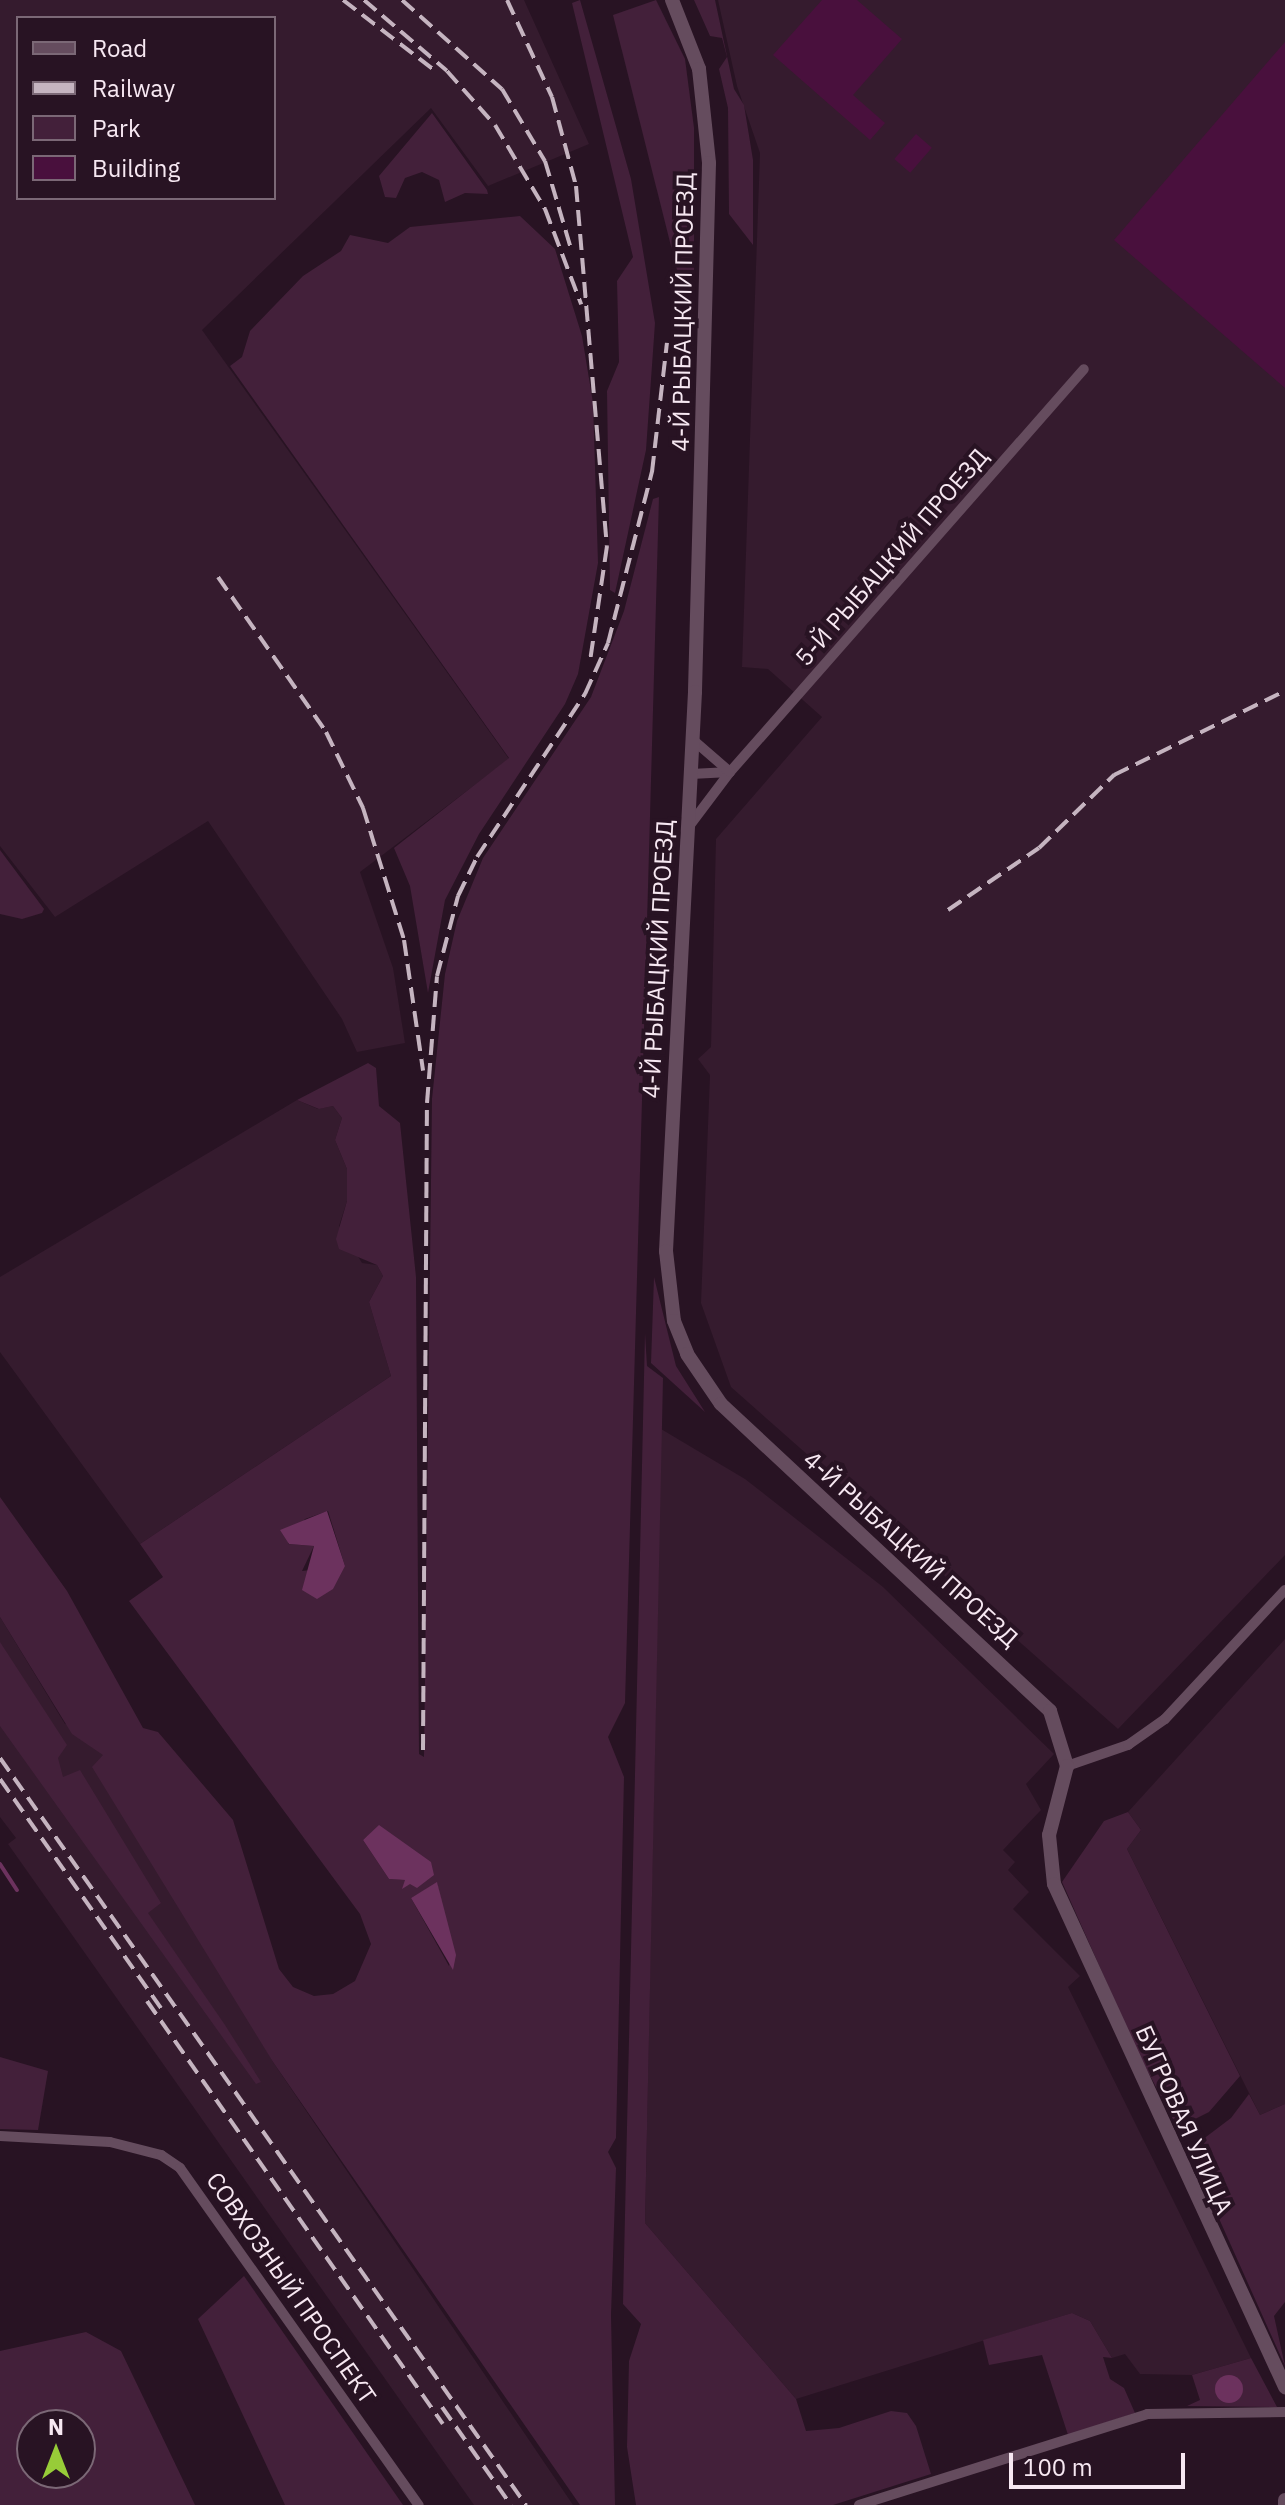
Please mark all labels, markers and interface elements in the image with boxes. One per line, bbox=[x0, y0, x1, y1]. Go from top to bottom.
legend bbox=[16, 16, 276, 200]
text: Road bbox=[92, 32, 147, 64]
text: Railway bbox=[92, 72, 175, 104]
text: Park bbox=[92, 112, 141, 144]
text: Building bbox=[92, 152, 180, 184]
street label: 4-Й РЫБАЦКИЙ ПРОЕЗД bbox=[666, 172, 700, 452]
street label: 5-Й РЫБАЦКИЙ ПРОЕЗД bbox=[790, 442, 994, 672]
street label: 4-Й РЫБАЦКИЙ ПРОЕЗД bbox=[636, 819, 680, 1099]
street label: 4-Й РЫБАЦКИЙ ПРОЕЗД bbox=[798, 1445, 1024, 1653]
street label: БУГРОВАЯ УЛИЦА bbox=[1129, 2021, 1239, 2219]
street label: СОВХОЗНЫЙ ПРОСПЕКТ bbox=[200, 2167, 382, 2409]
north arrow bbox=[16, 2409, 96, 2489]
text: N bbox=[48, 2412, 64, 2441]
scale bar bbox=[1013, 2437, 1189, 2487]
text: 100 m bbox=[1023, 2451, 1093, 2483]

